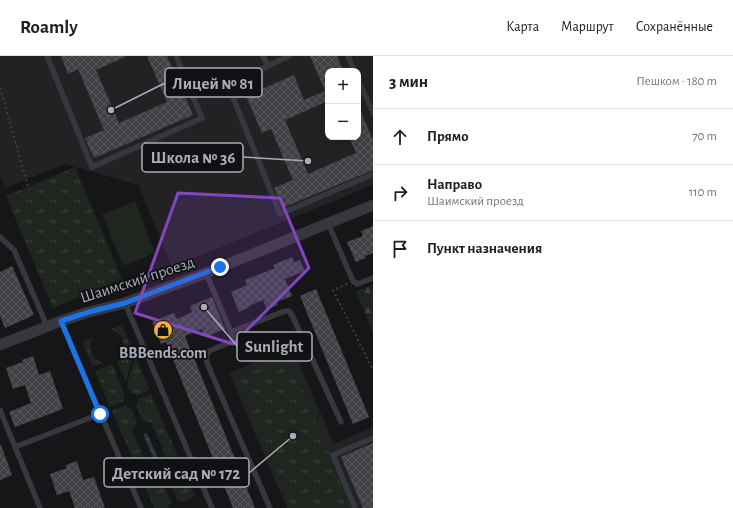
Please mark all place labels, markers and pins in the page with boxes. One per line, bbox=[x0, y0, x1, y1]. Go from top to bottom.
callout: Лицей № 81 bbox=[165, 68, 262, 97]
callout: Школа № 36 bbox=[142, 143, 243, 172]
shop icon: BBBends.com bbox=[152, 319, 174, 341]
callout: Sunlight bbox=[237, 332, 312, 361]
place label: BBBends.com bbox=[119, 345, 207, 361]
callout: Детский сад № 172 bbox=[104, 458, 249, 487]

